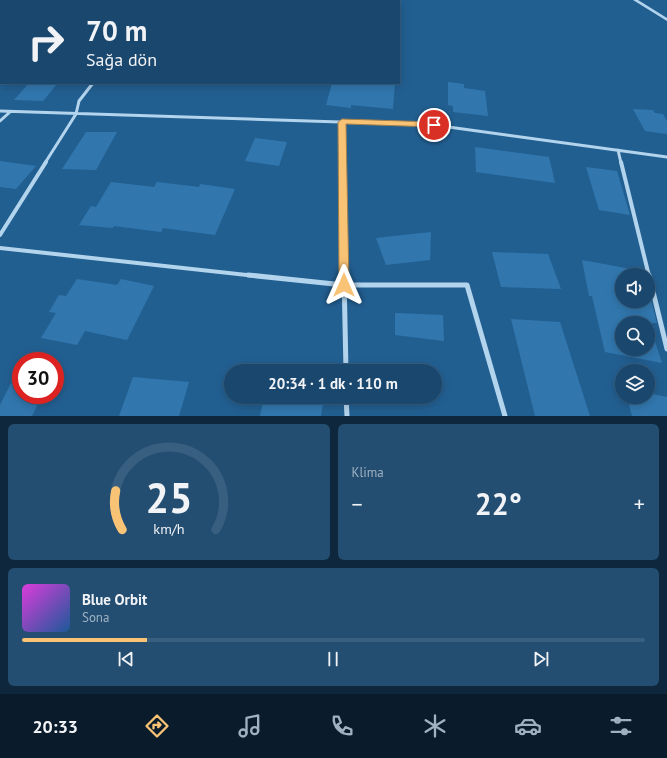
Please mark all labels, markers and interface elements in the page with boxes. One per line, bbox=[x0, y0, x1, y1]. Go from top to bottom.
text: 70 m bbox=[86, 12, 147, 49]
icon: right bbox=[20, 16, 72, 68]
text: Sağa dön bbox=[86, 48, 157, 71]
pin bbox=[417, 108, 451, 142]
icon: arrive bbox=[423, 114, 445, 136]
position arrow bbox=[323, 264, 365, 306]
map controls bbox=[615, 268, 655, 404]
button: sound bbox=[615, 268, 655, 308]
button: search bbox=[615, 316, 655, 356]
speed limit sign: 30 bbox=[12, 352, 64, 404]
button: layers bbox=[615, 364, 655, 404]
text: 20:34 · 1 dk · 110 m bbox=[268, 374, 398, 393]
text: Klima bbox=[352, 464, 384, 481]
text: 25 bbox=[145, 471, 192, 524]
text: 22° bbox=[475, 484, 522, 523]
text: − bbox=[352, 490, 363, 518]
text: + bbox=[634, 490, 645, 518]
text: km/h bbox=[153, 519, 184, 538]
text: Blue Orbit bbox=[82, 590, 147, 609]
text: Sona bbox=[82, 609, 109, 626]
icon: previous bbox=[115, 648, 137, 670]
icon: pause bbox=[322, 648, 344, 670]
icon: next bbox=[530, 648, 552, 670]
icon: directions bbox=[143, 712, 171, 740]
icon: music bbox=[236, 712, 264, 740]
icon: phone bbox=[328, 712, 356, 740]
icon: climate bbox=[421, 712, 449, 740]
icon: car bbox=[514, 712, 542, 740]
icon: filters bbox=[607, 712, 635, 740]
text: 20:33 bbox=[32, 715, 78, 738]

